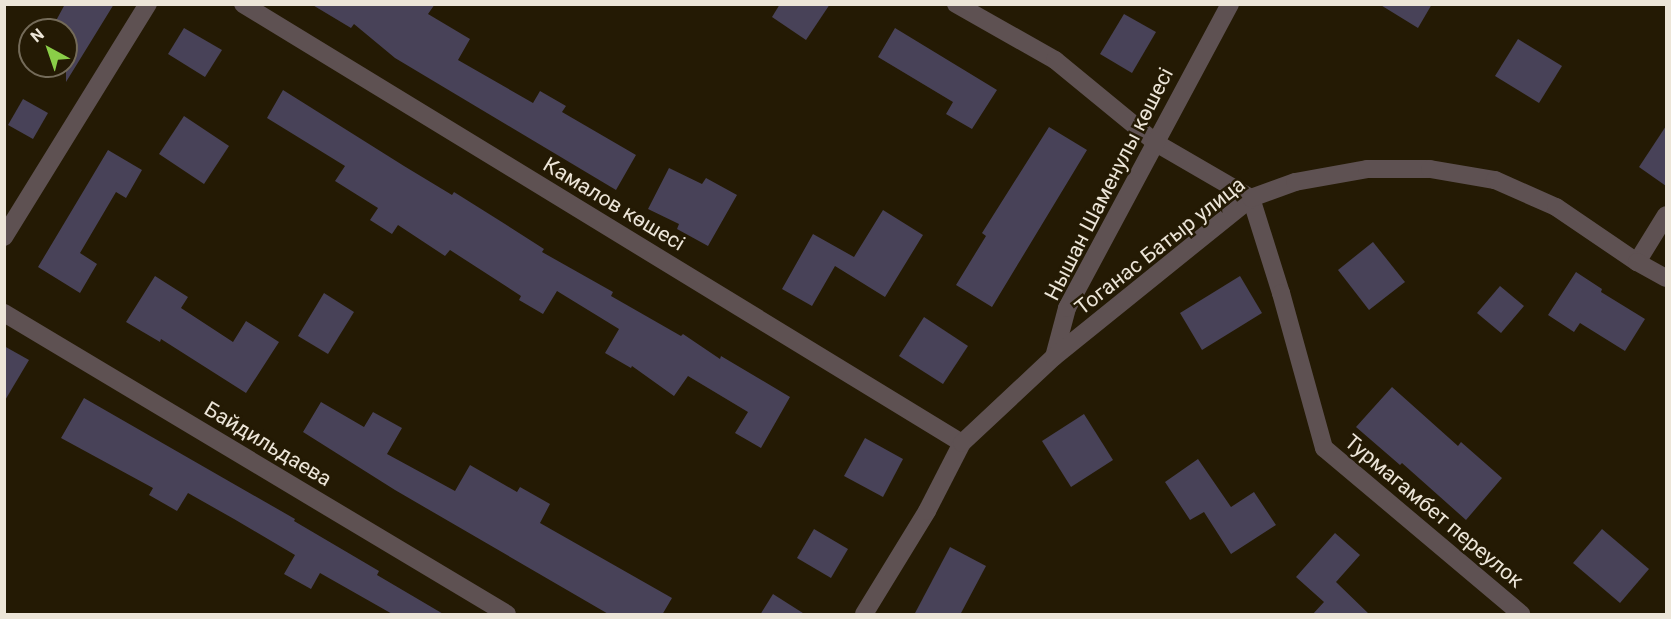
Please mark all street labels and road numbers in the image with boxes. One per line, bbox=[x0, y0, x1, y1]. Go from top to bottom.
street label: Нышан Шаменулы көшесі bbox=[1039, 64, 1179, 304]
street label: Камалов көшесі bbox=[539, 152, 689, 256]
street label: Тоганас Батыр улица bbox=[1070, 172, 1250, 320]
street label: Байдильдаева bbox=[200, 396, 336, 492]
street label: Турмагамбет переулок bbox=[1340, 429, 1528, 593]

